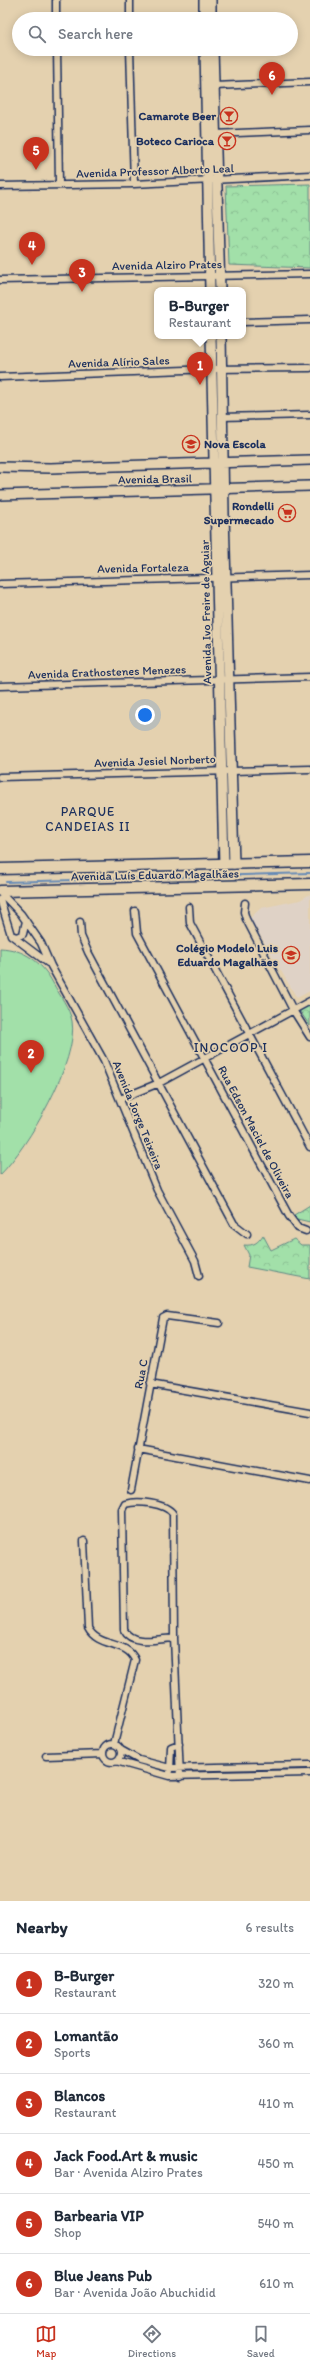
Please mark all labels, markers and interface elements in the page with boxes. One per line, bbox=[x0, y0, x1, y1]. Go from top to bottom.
search box bbox=[12, 12, 298, 56]
icon: search bbox=[26, 23, 48, 45]
text: Search here bbox=[58, 25, 133, 43]
pin: 6 bbox=[259, 62, 285, 95]
bar icon: Camarote Beer bbox=[219, 106, 239, 126]
place label: Camarote Beer bbox=[138, 109, 216, 123]
bar icon: Boteco Carioca bbox=[217, 131, 237, 151]
place label: Boteco Carioca bbox=[136, 134, 215, 148]
pin: 5 bbox=[23, 137, 49, 170]
street label: Avenida Professor Alberto Leal bbox=[76, 161, 235, 181]
pin: 4 bbox=[19, 232, 45, 265]
street label: Avenida Alziro Prates bbox=[112, 257, 222, 273]
pin: 3 bbox=[69, 259, 95, 292]
popup bbox=[154, 287, 246, 339]
text: B-Burger bbox=[169, 297, 229, 315]
text: Restaurant bbox=[169, 315, 231, 330]
pin: 1 bbox=[187, 352, 213, 385]
street label: Avenida Alírio Sales bbox=[68, 353, 170, 371]
school or university icon: Nova Escola bbox=[181, 434, 201, 454]
place label: Nova Escola bbox=[204, 437, 266, 451]
street label: Avenida Brasil bbox=[118, 471, 193, 487]
place label: Rondelli Supermecado bbox=[204, 499, 274, 528]
supermarket icon: Rondelli Supermecado bbox=[277, 503, 297, 523]
street label: Avenida Ivo Freire de Aguiar bbox=[198, 540, 214, 684]
street label: Avenida Fortaleza bbox=[97, 560, 190, 576]
street label: Avenida Erathostenes Menezes bbox=[28, 662, 186, 682]
your location bbox=[135, 705, 155, 725]
street label: Avenida Jesiel Norberto bbox=[94, 752, 216, 770]
district label: PARQUE CANDEIAS II bbox=[45, 804, 131, 834]
street label: Avenida Luís Eduardo Magalhães bbox=[71, 867, 239, 883]
place label: Colégio Modelo Luis Eduardo Magalhães bbox=[176, 941, 279, 970]
school or university icon: Colégio Modelo Luis Eduardo Magalhães bbox=[281, 945, 301, 965]
pin: 2 bbox=[18, 1040, 44, 1073]
district label: INOCOOP I bbox=[194, 1040, 268, 1055]
street label: Avenida Jorge Teixeira bbox=[110, 1059, 167, 1172]
street label: Rua Edson Maciel de Oliveira bbox=[215, 1063, 297, 1201]
street label: Rua C bbox=[131, 1358, 151, 1390]
text: Nearby bbox=[16, 1917, 68, 1937]
text: 6 results bbox=[246, 1920, 294, 1935]
text: B-Burger bbox=[54, 1967, 114, 1985]
text: 1 bbox=[26, 1976, 32, 1991]
text: 320 m bbox=[258, 1976, 294, 1991]
text: Restaurant bbox=[54, 1985, 116, 2000]
text: Lomantão bbox=[54, 2027, 118, 2045]
text: 2 bbox=[26, 2036, 32, 2051]
text: 360 m bbox=[258, 2036, 294, 2051]
text: Sports bbox=[54, 2045, 90, 2060]
text: Blancos bbox=[54, 2087, 105, 2105]
text: 3 bbox=[25, 2096, 33, 2111]
text: 410 m bbox=[258, 2096, 294, 2111]
text: Restaurant bbox=[54, 2105, 116, 2120]
text: Jack Food.Art & music bbox=[54, 2147, 198, 2165]
text: 4 bbox=[25, 2156, 33, 2171]
text: 450 m bbox=[257, 2156, 294, 2171]
text: Bar · Avenida Alziro Prates bbox=[54, 2165, 203, 2180]
text: Barbearia VIP bbox=[54, 2207, 144, 2225]
text: 5 bbox=[26, 2216, 32, 2231]
text: 540 m bbox=[257, 2216, 294, 2231]
text: Shop bbox=[54, 2225, 81, 2240]
text: Blue Jeans Pub bbox=[54, 2267, 152, 2285]
text: 6 bbox=[26, 2276, 32, 2291]
text: 610 m bbox=[259, 2276, 294, 2291]
text: Bar · Avenida João Abuchidid bbox=[54, 2285, 216, 2300]
tab: Map bbox=[35, 2323, 57, 2360]
tab: Directions bbox=[128, 2323, 176, 2360]
tab: Saved bbox=[247, 2323, 275, 2360]

